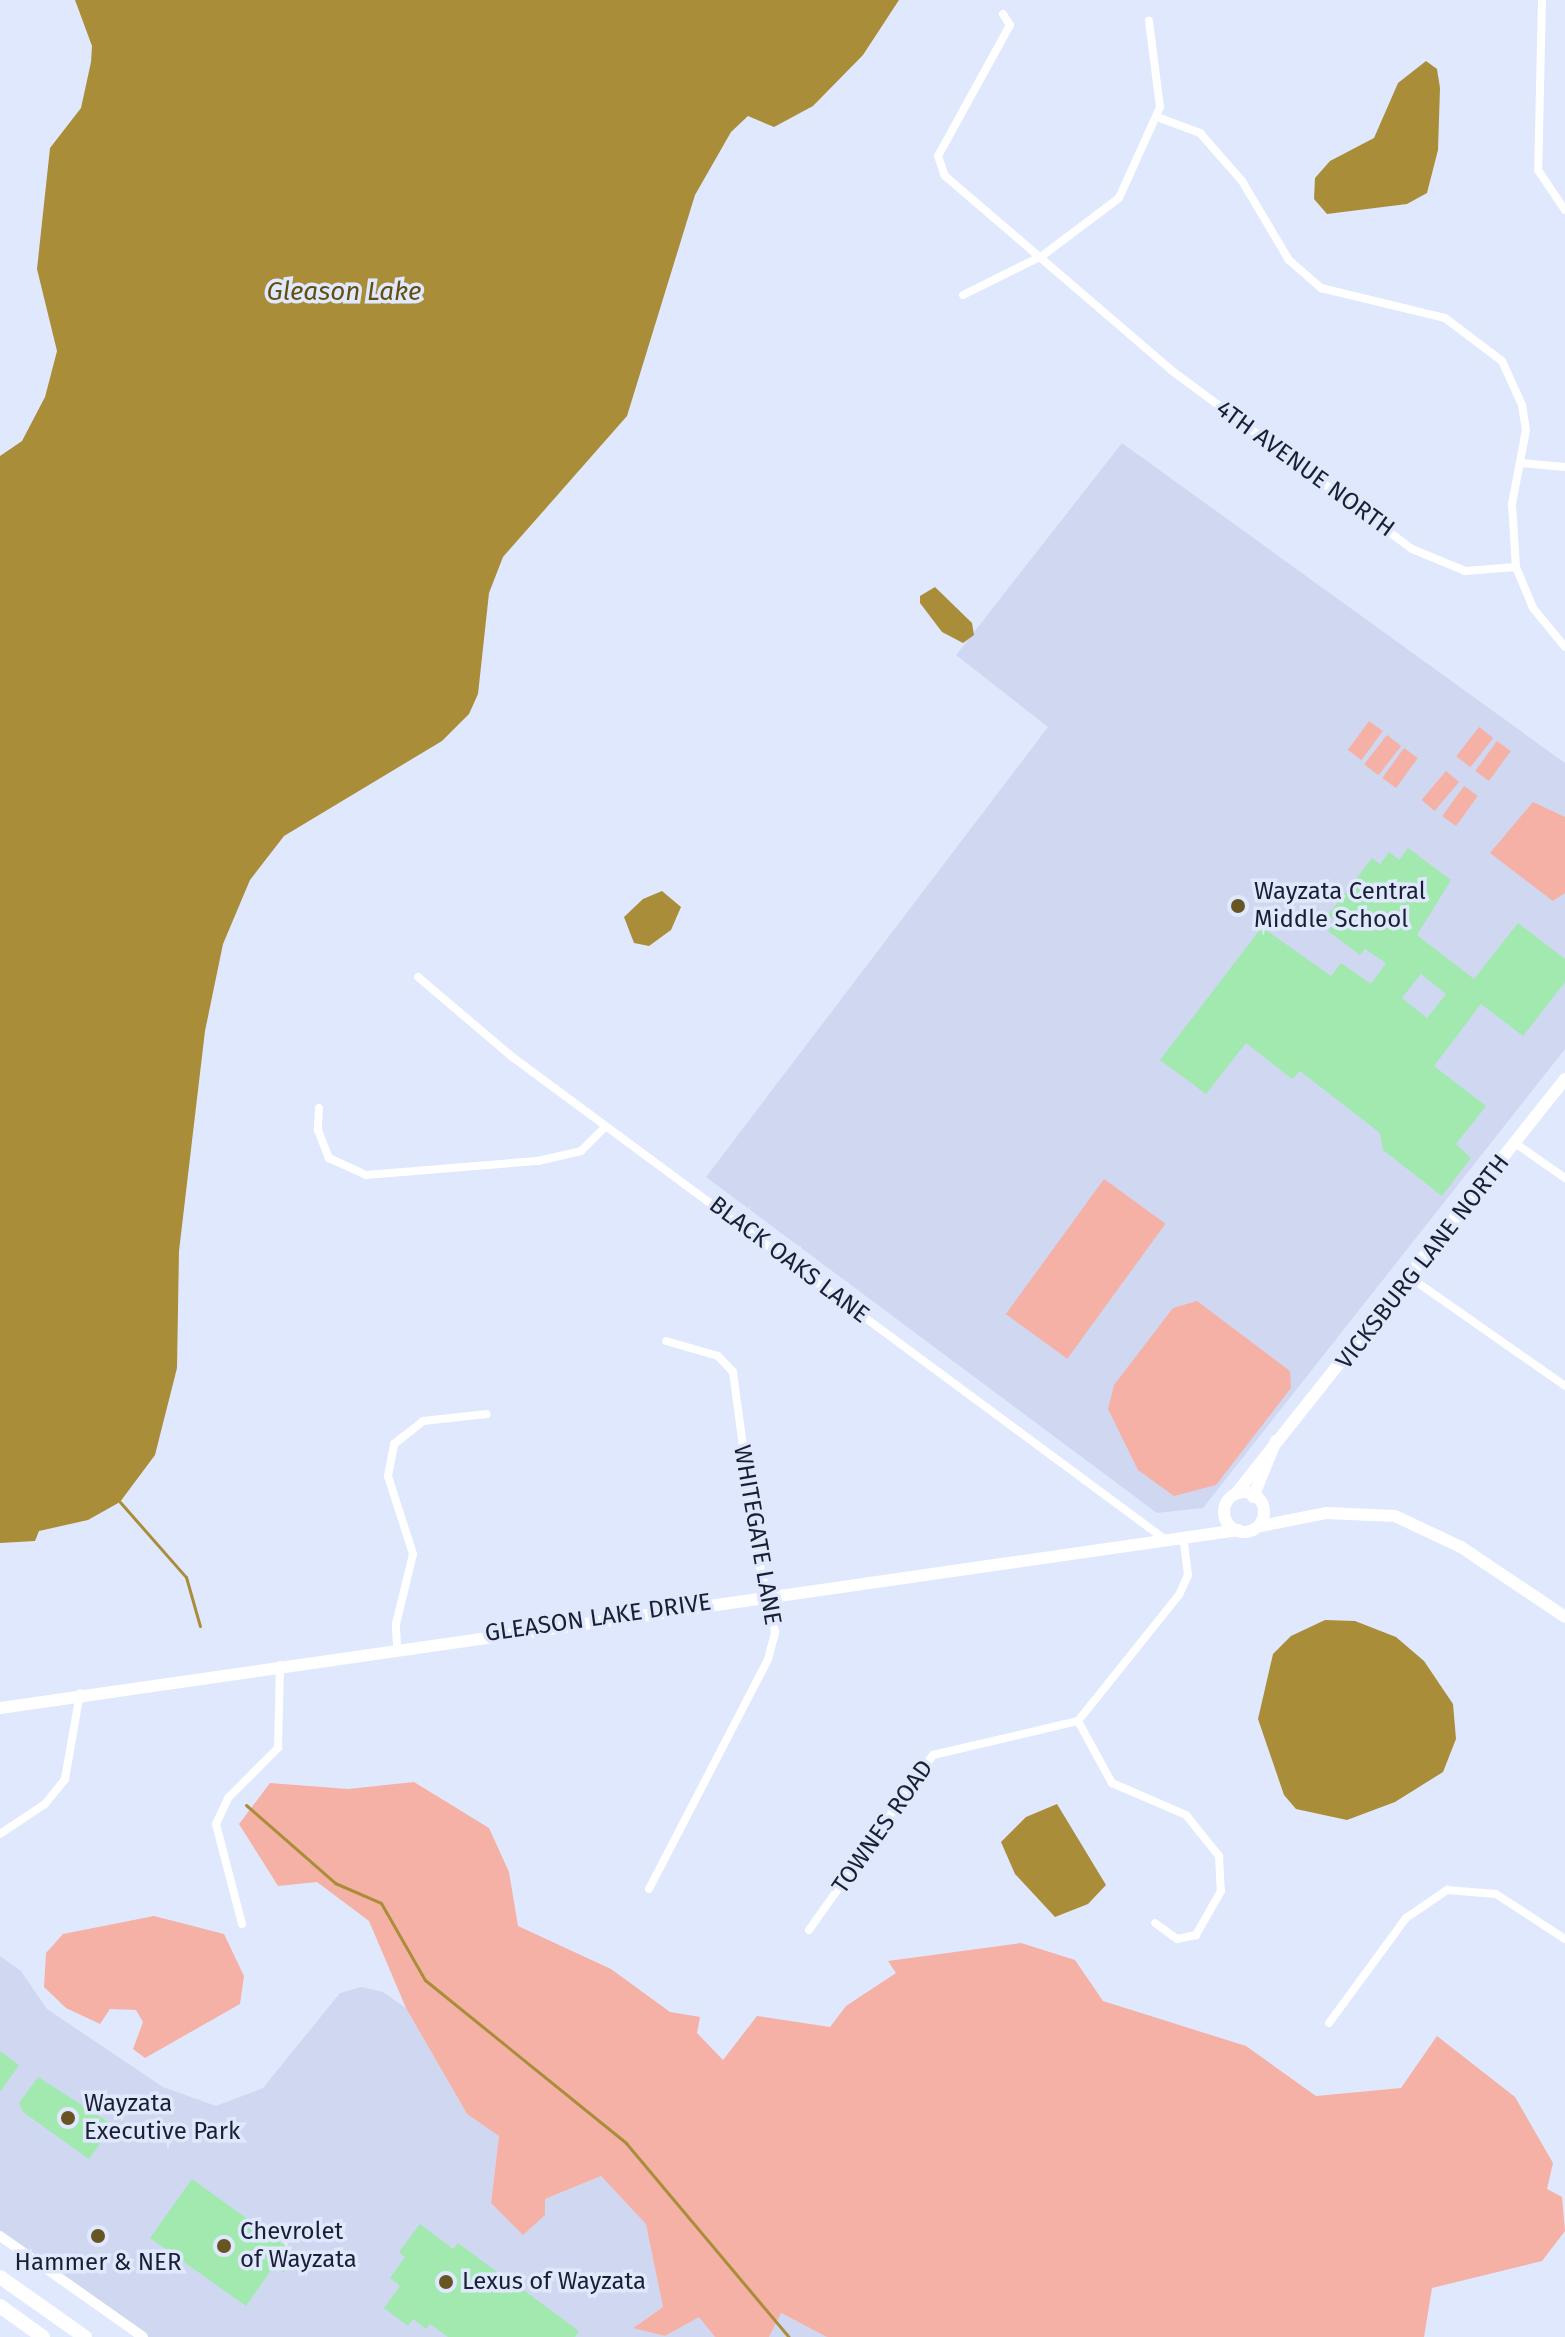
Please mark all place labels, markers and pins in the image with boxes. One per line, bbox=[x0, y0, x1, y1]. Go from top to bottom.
place label: Wayzata Central Middle School bbox=[1254, 878, 1426, 934]
marker: Wayzata Central Middle School bbox=[1229, 897, 1247, 915]
place label: Wayzata Executive Park bbox=[84, 2090, 240, 2146]
marker: Wayzata Executive Park bbox=[59, 2109, 77, 2127]
place label: Chevrolet of Wayzata bbox=[240, 2218, 357, 2274]
marker: Hammer & NER bbox=[89, 2227, 107, 2245]
marker: Chevrolet of Wayzata bbox=[215, 2237, 233, 2255]
place label: Hammer & NER bbox=[15, 2249, 181, 2277]
place label: Lexus of Wayzata bbox=[462, 2268, 646, 2296]
marker: Lexus of Wayzata bbox=[437, 2273, 455, 2291]

